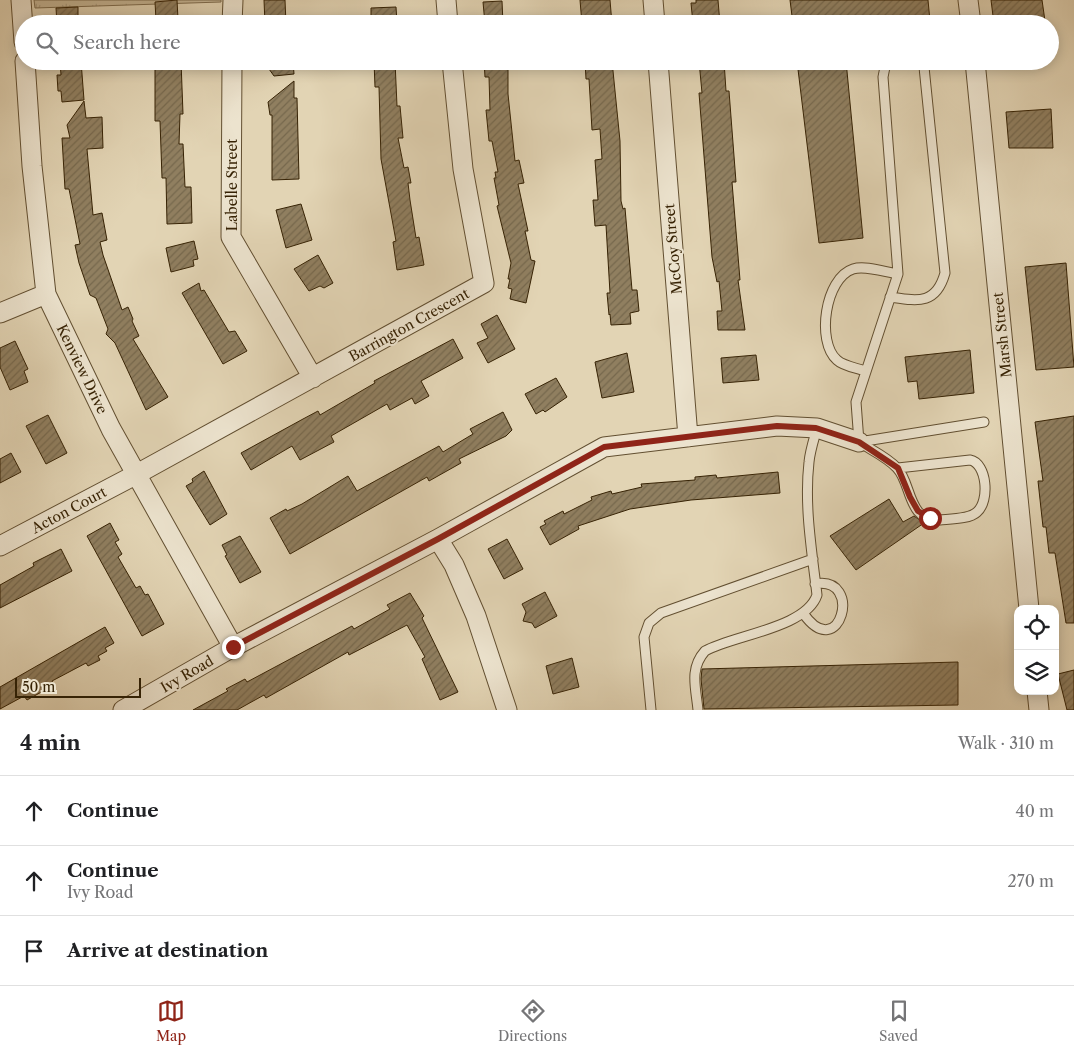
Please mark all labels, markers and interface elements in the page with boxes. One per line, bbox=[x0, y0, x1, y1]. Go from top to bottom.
search box bbox=[15, 15, 1059, 70]
icon: search bbox=[33, 29, 61, 57]
text: Search here bbox=[73, 31, 181, 54]
street label: Labelle Street bbox=[223, 139, 241, 231]
street label: McCoy Street bbox=[660, 203, 686, 295]
street label: Barrington Crescent bbox=[346, 284, 472, 366]
street label: Marsh Street bbox=[989, 291, 1015, 378]
street label: Kenview Drive bbox=[53, 321, 112, 417]
street label: Acton Court bbox=[28, 483, 110, 538]
route start bbox=[919, 507, 942, 530]
map controls bbox=[1014, 605, 1059, 695]
button: locate bbox=[1014, 605, 1059, 650]
route end bbox=[222, 636, 245, 659]
button: layers bbox=[1014, 650, 1059, 695]
street label: Ivy Road bbox=[157, 651, 217, 696]
scale bar bbox=[15, 675, 141, 698]
text: 50 m bbox=[22, 678, 55, 696]
text: 4 min bbox=[20, 730, 81, 755]
text: Walk · 310 m bbox=[958, 733, 1054, 753]
icon: ahead bbox=[20, 797, 48, 825]
text: Continue bbox=[67, 799, 159, 822]
text: 40 m bbox=[1015, 801, 1054, 821]
text: Continue bbox=[67, 859, 159, 882]
icon: ahead bbox=[20, 867, 48, 895]
text: 270 m bbox=[1008, 871, 1054, 891]
text: Ivy Road bbox=[67, 882, 134, 902]
icon: arrive bbox=[20, 937, 48, 965]
text: Arrive at destination bbox=[67, 939, 268, 962]
tab: Map bbox=[156, 997, 186, 1045]
tab: Directions bbox=[498, 997, 567, 1045]
tab: Saved bbox=[879, 997, 918, 1045]

